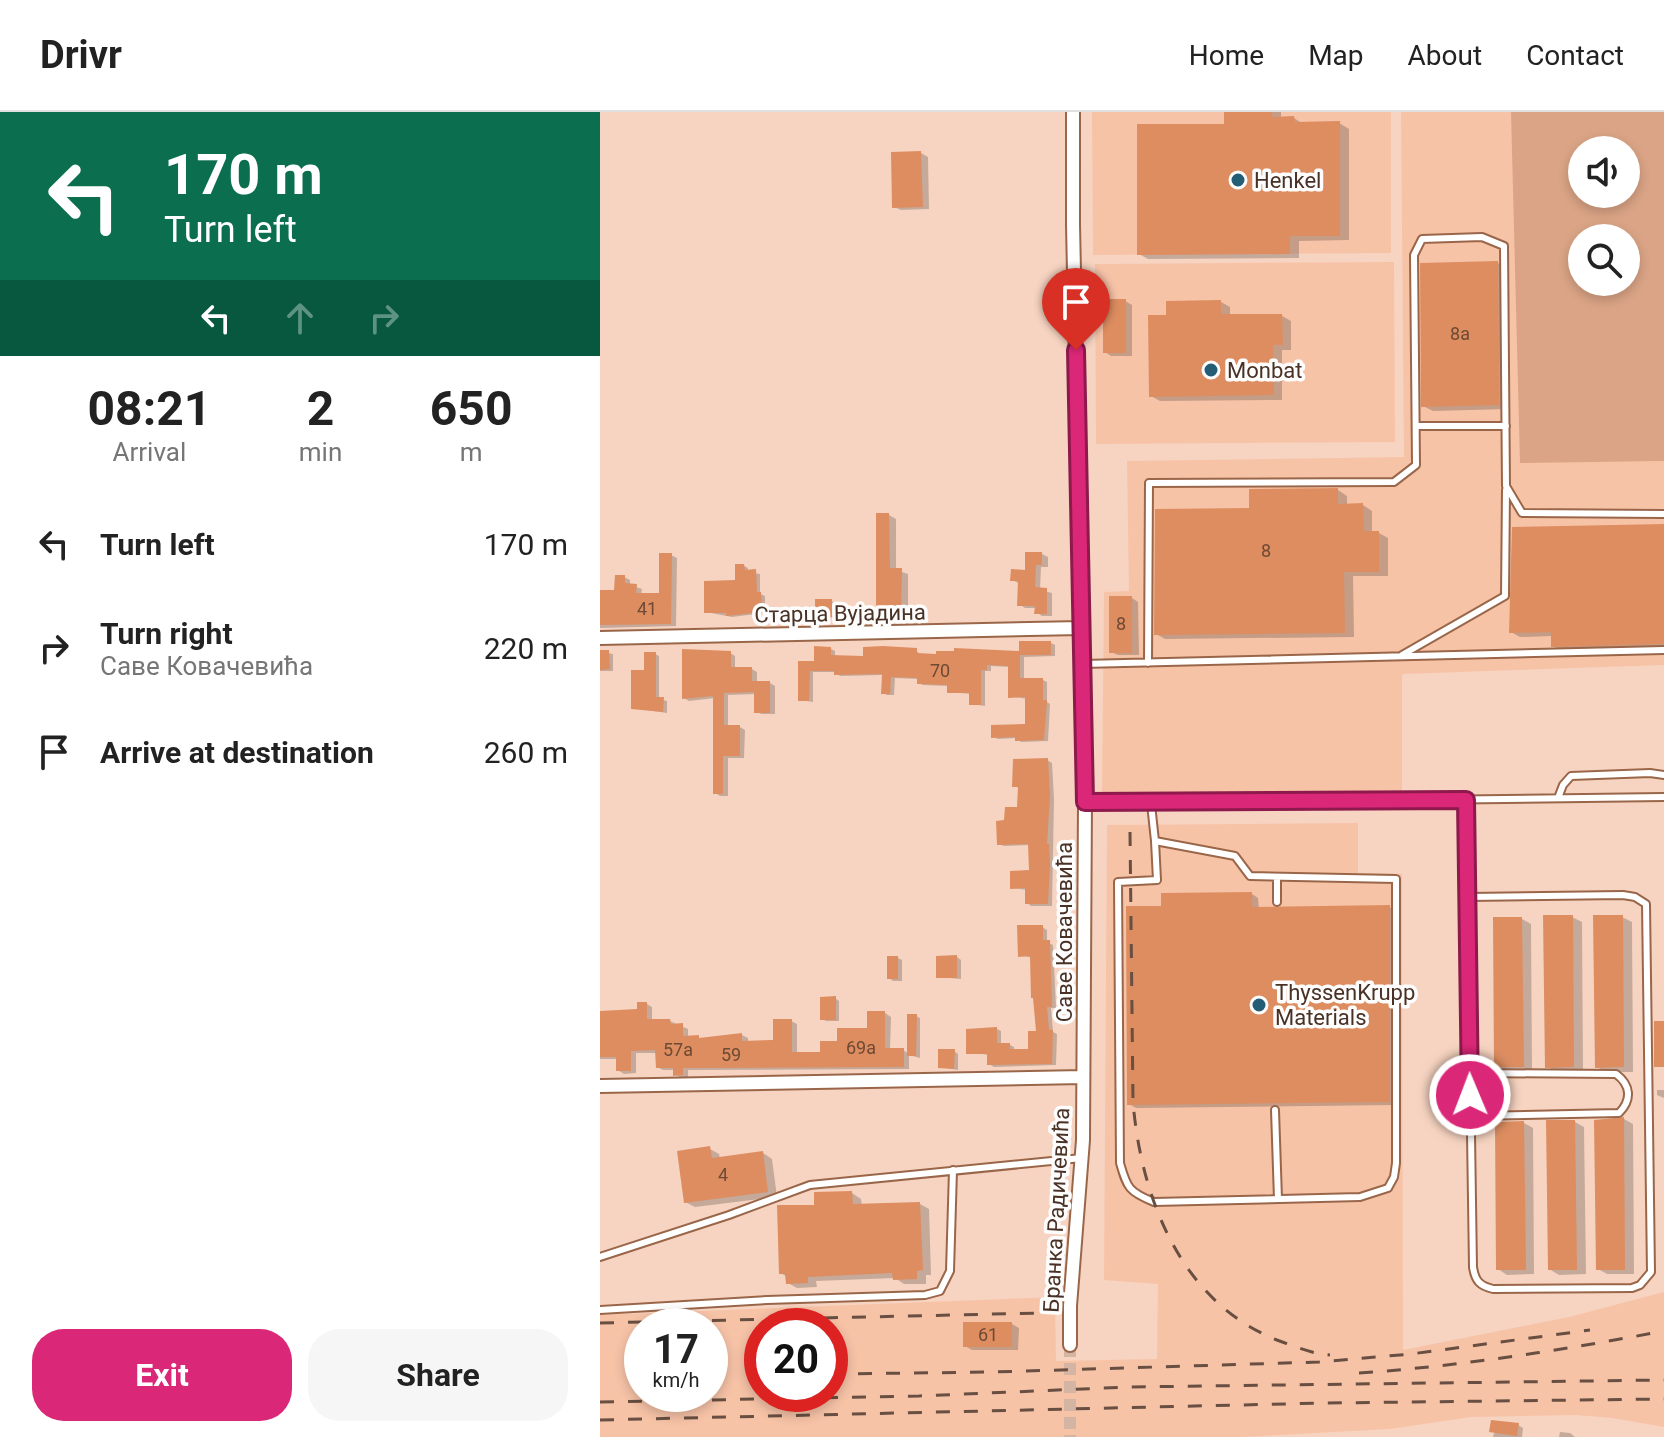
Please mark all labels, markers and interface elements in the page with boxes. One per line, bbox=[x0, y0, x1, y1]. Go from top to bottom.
text: Drivr bbox=[40, 33, 122, 77]
text: Home bbox=[1189, 39, 1264, 72]
text: Map bbox=[1308, 39, 1364, 72]
text: About bbox=[1408, 39, 1482, 72]
text: Contact bbox=[1526, 39, 1624, 72]
map controls bbox=[1568, 136, 1640, 296]
button: sound bbox=[1568, 136, 1640, 208]
text: 170 m bbox=[164, 142, 323, 208]
icon: left bbox=[32, 144, 136, 248]
place label: Henkel bbox=[1254, 168, 1321, 193]
marker: Henkel bbox=[1229, 171, 1247, 189]
text: Turn left bbox=[164, 209, 297, 251]
button: search bbox=[1568, 224, 1640, 296]
pin bbox=[1042, 268, 1110, 350]
icon: arrive bbox=[1054, 280, 1098, 324]
icon: left bbox=[194, 296, 238, 340]
icon: ahead bbox=[278, 296, 322, 340]
icon: right bbox=[362, 296, 406, 340]
house number: 8a bbox=[1450, 323, 1470, 344]
place label: Monbat bbox=[1227, 358, 1302, 383]
marker: Monbat bbox=[1202, 361, 1220, 379]
text: 08:21 bbox=[88, 380, 211, 437]
text: 2 bbox=[307, 380, 334, 437]
text: 650 bbox=[430, 380, 512, 437]
text: Arrival bbox=[113, 437, 186, 467]
text: min bbox=[299, 437, 342, 467]
text: m bbox=[460, 437, 483, 467]
icon: left bbox=[32, 522, 76, 566]
text: Turn left bbox=[100, 527, 215, 562]
text: 170 m bbox=[484, 527, 568, 562]
house number: 8 bbox=[1261, 540, 1271, 561]
house number: 41 bbox=[637, 598, 657, 619]
street label: Старца Вујадина bbox=[754, 600, 926, 627]
house number: 8 bbox=[1116, 613, 1126, 634]
text: Turn right bbox=[100, 616, 233, 651]
icon: right bbox=[32, 626, 76, 670]
text: 220 m bbox=[484, 631, 568, 666]
text: Саве Ковачевића bbox=[100, 651, 313, 681]
house number: 70 bbox=[930, 660, 950, 681]
icon: arrive bbox=[32, 730, 76, 774]
text: Arrive at destination bbox=[100, 735, 374, 770]
text: 260 m bbox=[484, 735, 568, 770]
street label: Саве Ковачевића bbox=[1052, 842, 1077, 1022]
place label: ThyssenKrupp Materials bbox=[1275, 980, 1415, 1030]
marker: ThyssenKrupp Materials bbox=[1250, 996, 1268, 1014]
house number: 69a bbox=[846, 1037, 876, 1058]
house number: 57a bbox=[663, 1039, 693, 1060]
house number: 59 bbox=[721, 1044, 741, 1065]
position arrow bbox=[1428, 1053, 1512, 1137]
street label: Бранка Радичевића bbox=[1039, 1107, 1074, 1313]
house number: 4 bbox=[718, 1164, 728, 1185]
speed limit sign: 20 bbox=[744, 1308, 848, 1412]
house number: 61 bbox=[978, 1324, 998, 1345]
text: 17 bbox=[653, 1326, 699, 1373]
button: Exit bbox=[32, 1329, 292, 1421]
button: Share bbox=[308, 1329, 568, 1421]
text: km/h bbox=[653, 1368, 699, 1392]

